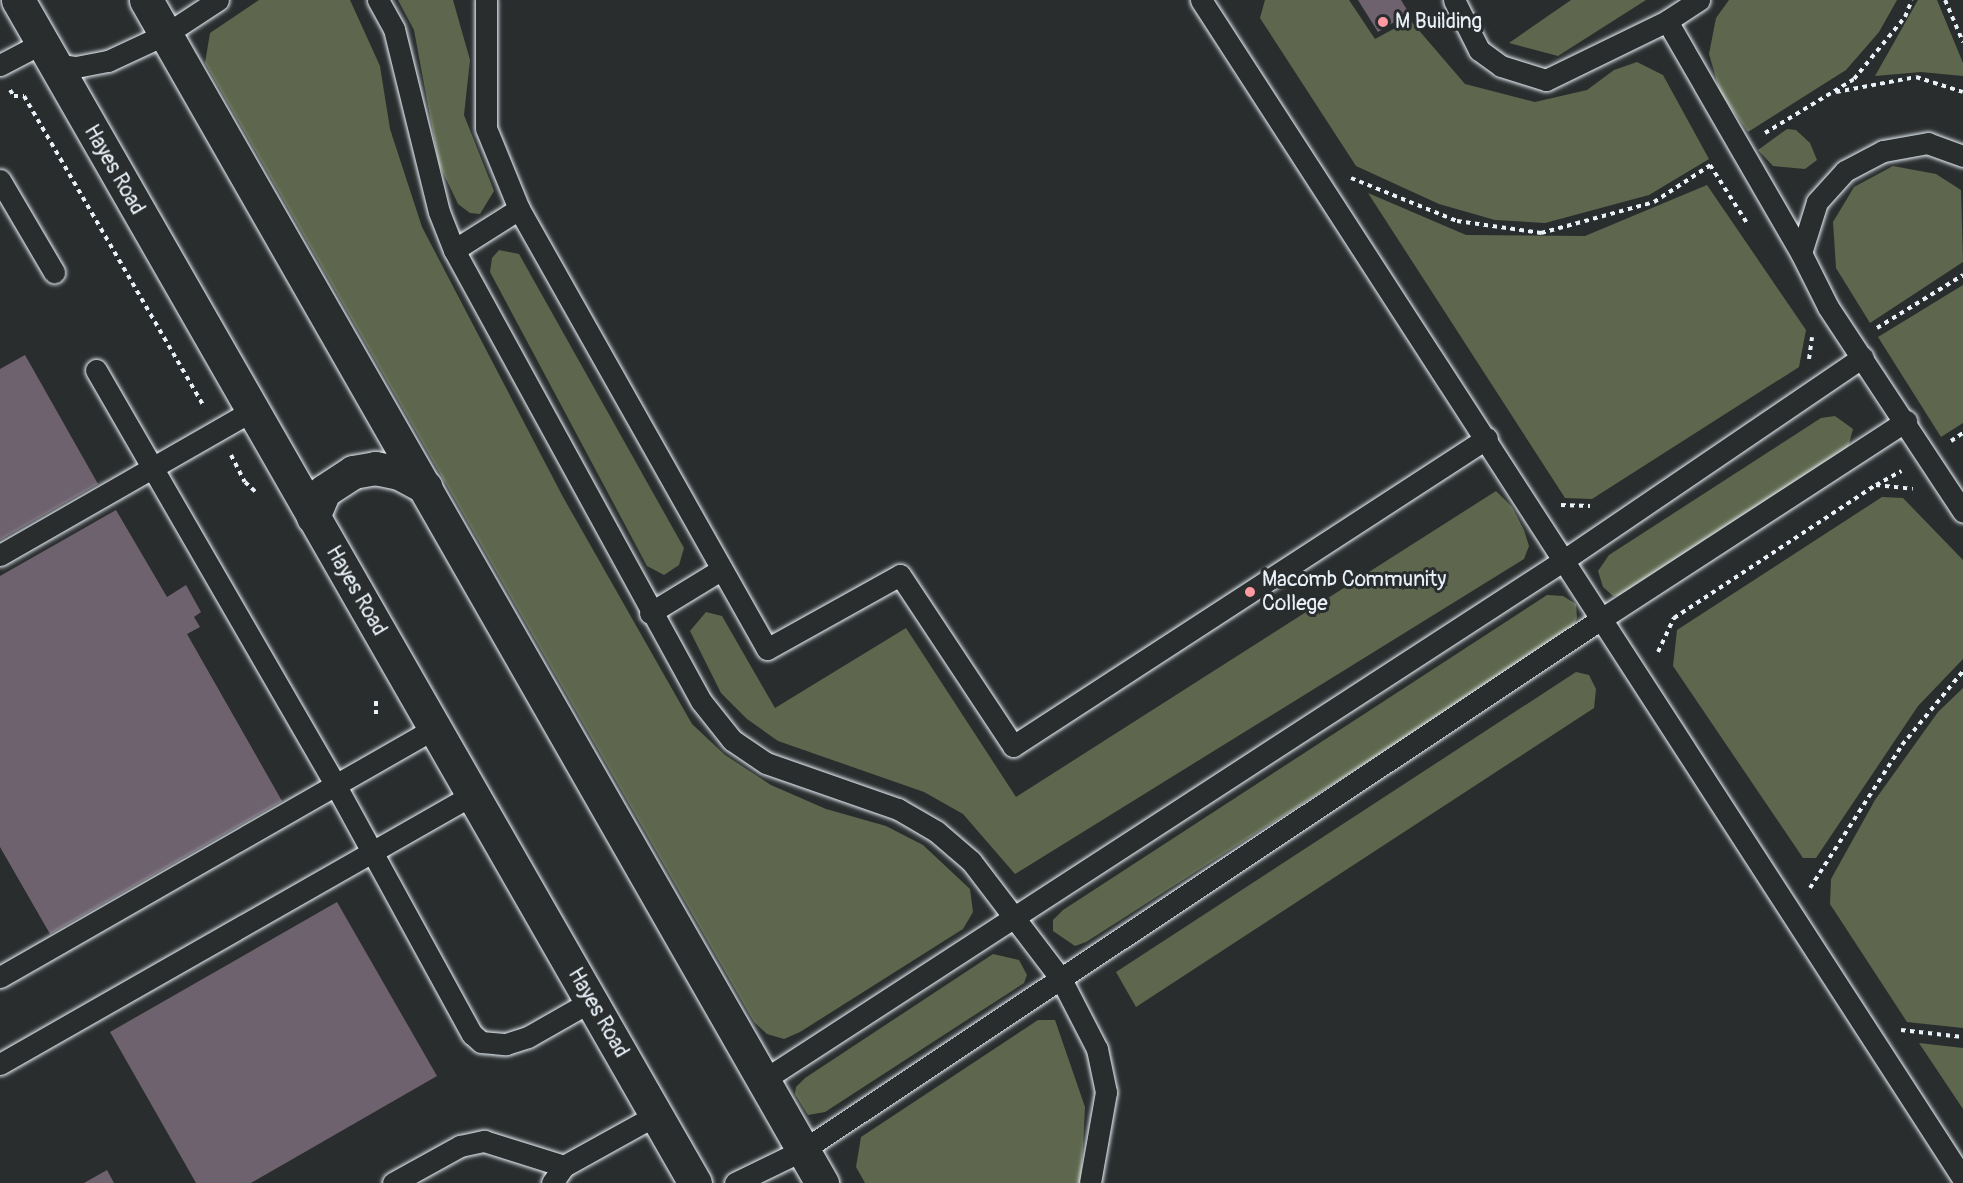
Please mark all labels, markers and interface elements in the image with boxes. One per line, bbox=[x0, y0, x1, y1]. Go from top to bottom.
place label: M Building bbox=[1395, 9, 1482, 35]
marker: M Building bbox=[1376, 15, 1390, 29]
street label: Hayes Road bbox=[78, 121, 150, 219]
street label: Hayes Road bbox=[320, 542, 392, 640]
place label: Macomb Community College bbox=[1262, 567, 1446, 617]
marker: Macomb Community College bbox=[1243, 585, 1257, 599]
street label: Hayes Road bbox=[562, 964, 634, 1062]

